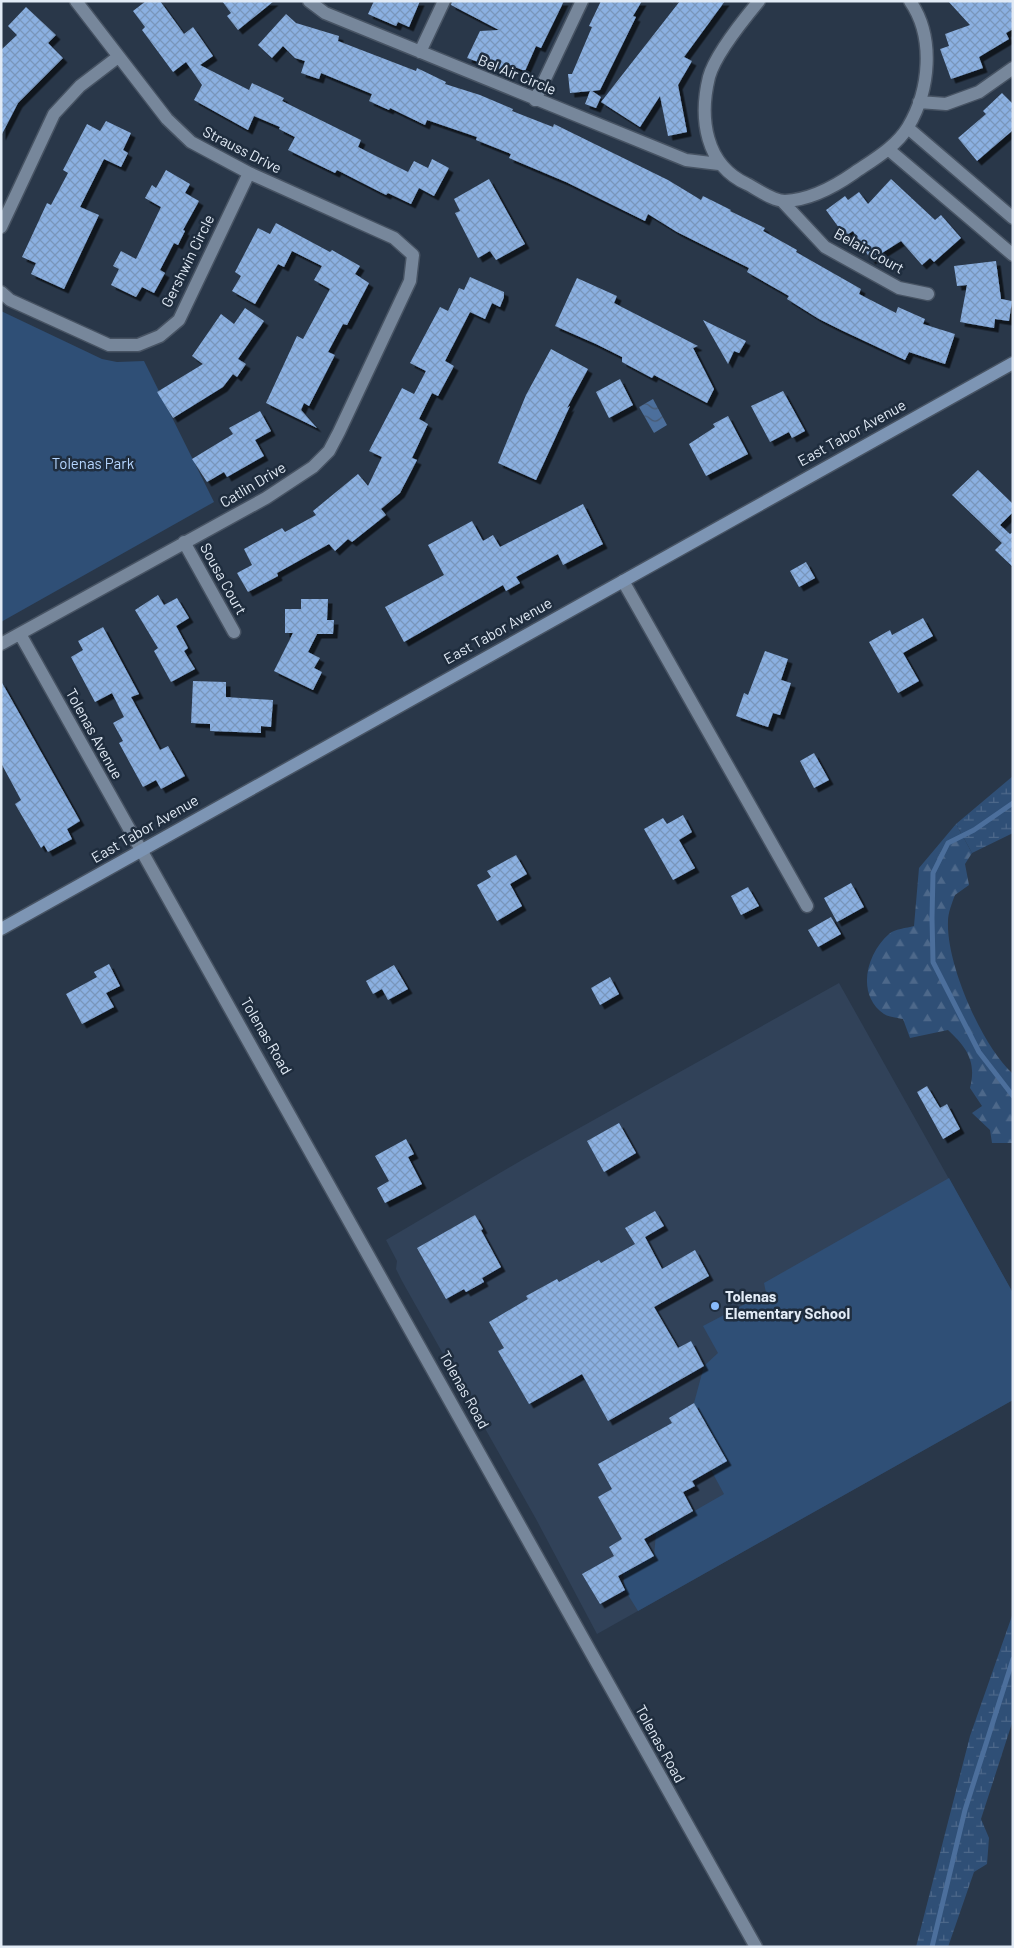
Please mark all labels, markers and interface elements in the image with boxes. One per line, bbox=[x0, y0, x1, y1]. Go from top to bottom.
street label: Bel Air Circle bbox=[476, 50, 559, 98]
street label: Strauss Drive bbox=[200, 122, 285, 177]
street label: Gershwin Circle bbox=[157, 211, 217, 310]
street label: Belair Court bbox=[831, 224, 908, 277]
street label: East Tabor Avenue bbox=[794, 395, 909, 469]
park label: Tolenas Park bbox=[52, 454, 135, 472]
street label: Catlin Drive bbox=[216, 457, 289, 511]
street label: Sousa Court bbox=[197, 539, 251, 618]
street label: East Tabor Avenue bbox=[440, 593, 555, 667]
street label: Tolenas Avenue bbox=[63, 685, 127, 782]
street label: East Tabor Avenue bbox=[88, 790, 201, 866]
street label: Tolenas Road bbox=[238, 994, 296, 1077]
place label: Tolenas Elementary School bbox=[725, 1287, 850, 1322]
marker: Tolenas Elementary School bbox=[709, 1300, 721, 1312]
street label: Tolenas Road bbox=[436, 1347, 494, 1432]
street label: Tolenas Road bbox=[632, 1701, 690, 1786]

